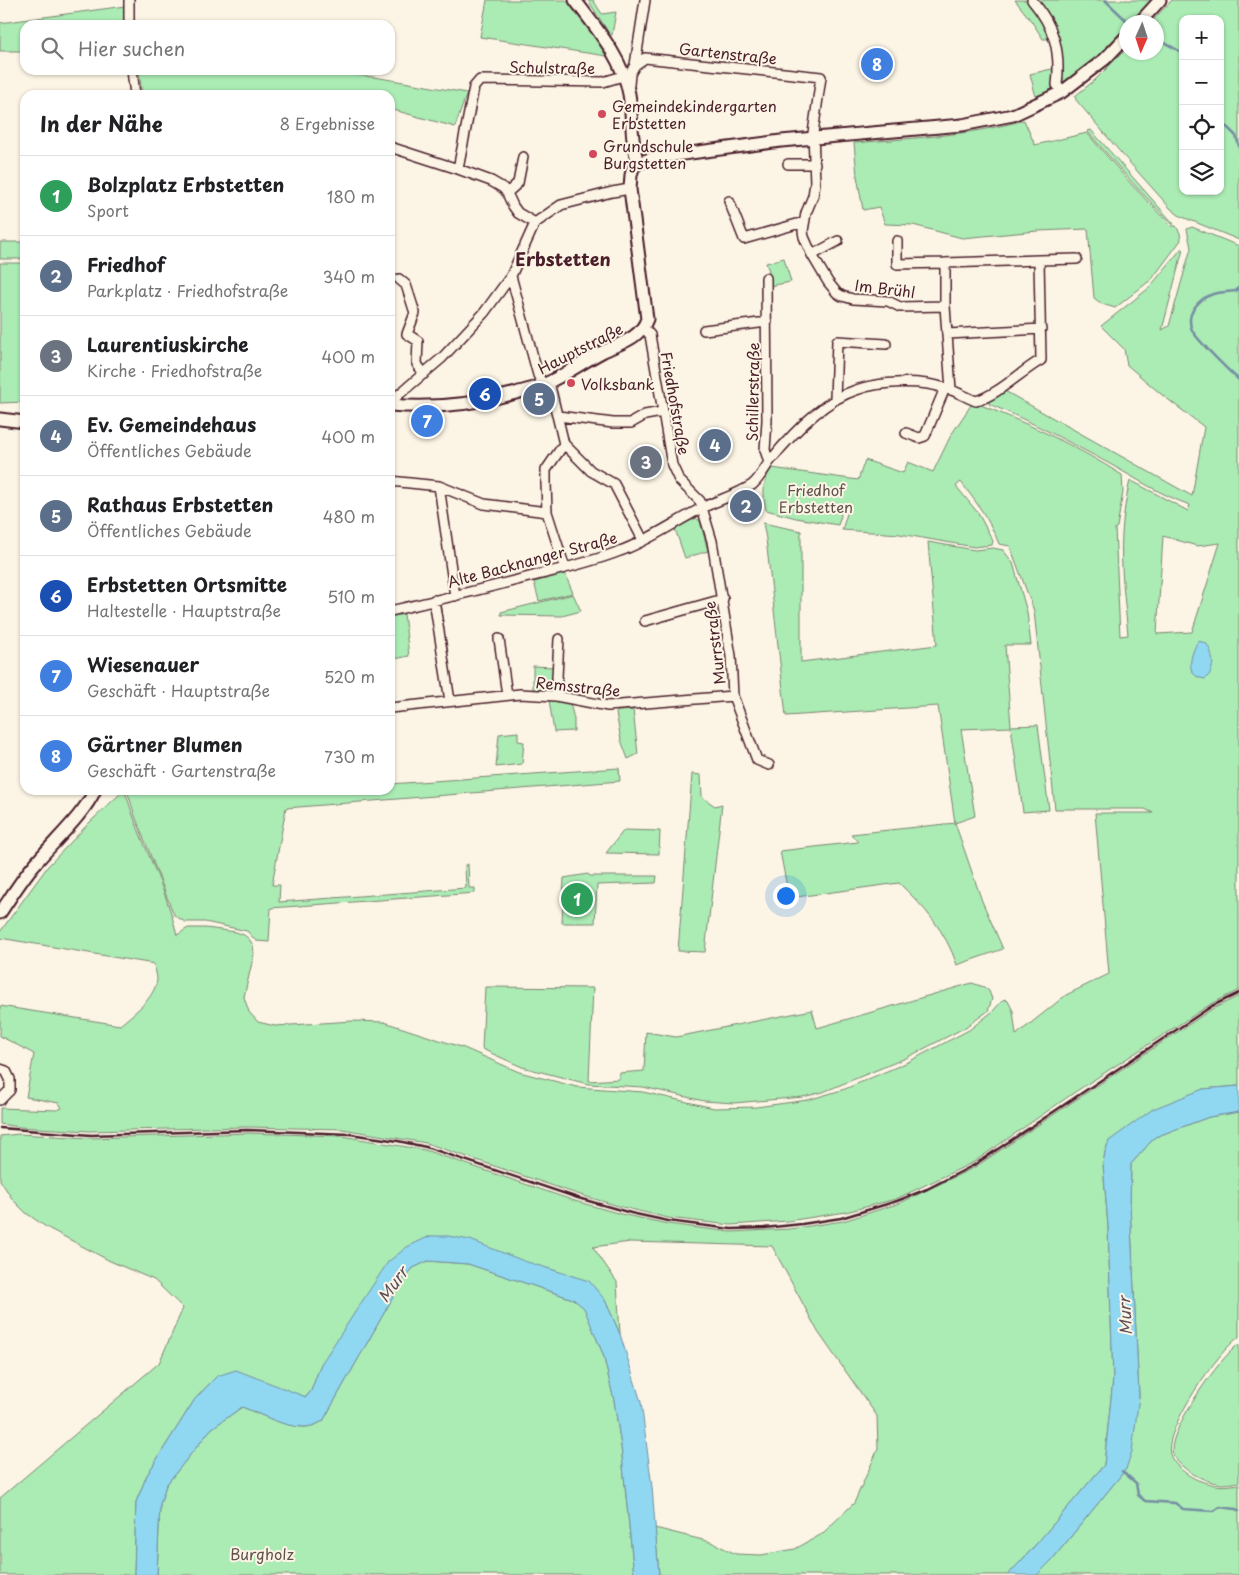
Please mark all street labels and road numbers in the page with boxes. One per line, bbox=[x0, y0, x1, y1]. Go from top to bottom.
street label: Gartenstraße bbox=[678, 36, 778, 70]
street label: Schulstraße bbox=[509, 55, 595, 79]
street label: Im Brühl bbox=[853, 273, 917, 303]
street label: Hauptstraße bbox=[533, 317, 627, 379]
street label: Schillerstraße bbox=[740, 342, 764, 442]
street label: Friedhofstraße bbox=[656, 350, 696, 457]
street label: Alte Backnanger Straße bbox=[445, 525, 619, 593]
street label: Murrstraße bbox=[697, 600, 731, 686]
street label: Remsstraße bbox=[535, 670, 622, 702]

